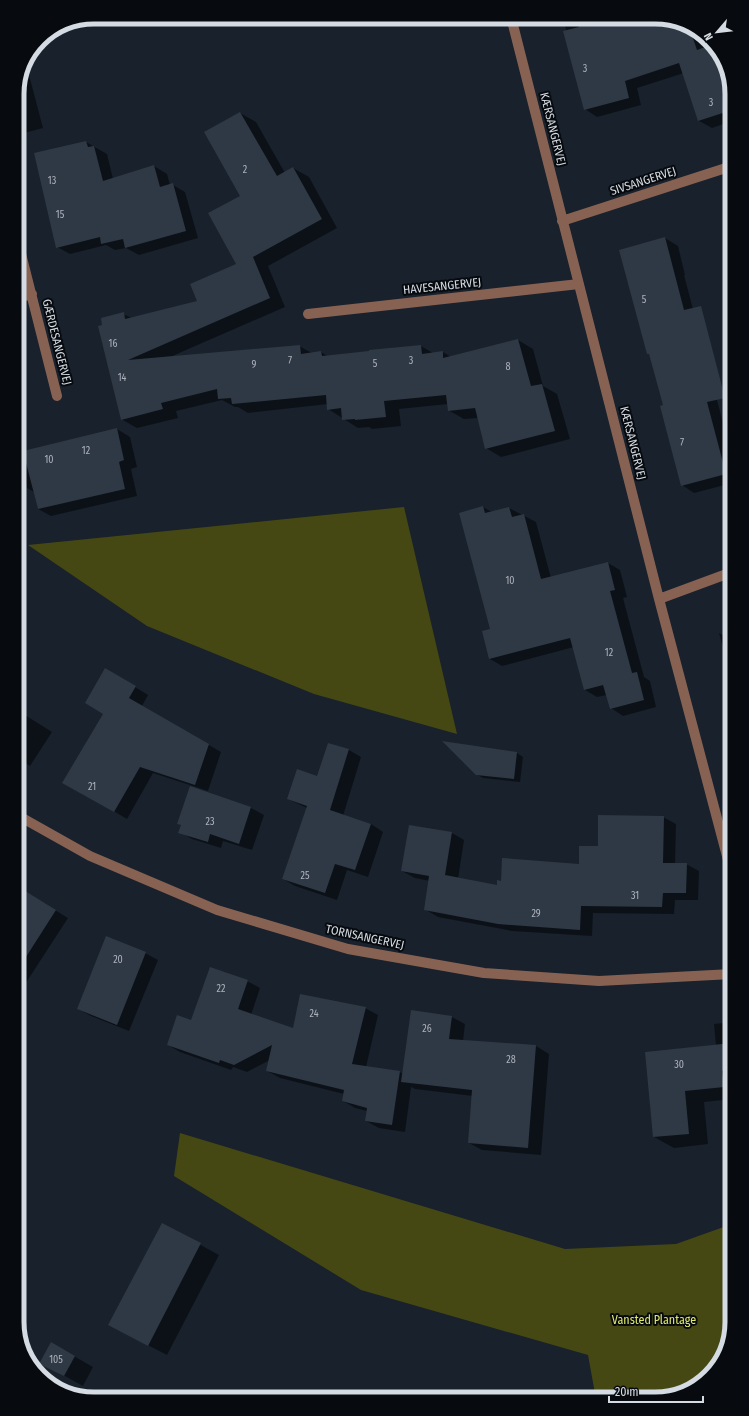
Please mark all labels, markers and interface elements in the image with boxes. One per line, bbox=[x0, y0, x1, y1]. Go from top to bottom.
north arrow bbox=[697, 12, 737, 52]
text: N bbox=[701, 30, 716, 42]
house number: 3 bbox=[583, 63, 588, 75]
street label: KÆRSANGERVEJ bbox=[537, 91, 569, 167]
house number: 3 bbox=[709, 97, 714, 109]
house number: 2 bbox=[243, 164, 248, 176]
street label: SIVSANGERVEJ bbox=[608, 164, 678, 198]
house number: 13 bbox=[48, 175, 57, 187]
house number: 15 bbox=[56, 209, 65, 221]
street label: HAVESANGERVEJ bbox=[402, 275, 482, 297]
house number: 5 bbox=[642, 294, 647, 306]
street label: GÆRDESANGERVEJ bbox=[40, 298, 74, 386]
house number: 16 bbox=[109, 338, 117, 350]
house number: 7 bbox=[288, 355, 292, 367]
house number: 3 bbox=[409, 355, 414, 367]
house number: 5 bbox=[373, 358, 378, 370]
house number: 9 bbox=[252, 359, 257, 371]
house number: 8 bbox=[506, 361, 511, 373]
house number: 14 bbox=[118, 372, 127, 384]
street label: KÆRSANGERVEJ bbox=[617, 405, 649, 481]
house number: 7 bbox=[680, 437, 684, 449]
house number: 12 bbox=[82, 445, 91, 457]
house number: 10 bbox=[44, 454, 54, 466]
house number: 10 bbox=[505, 575, 515, 587]
house number: 12 bbox=[605, 647, 614, 659]
house number: 21 bbox=[88, 781, 96, 793]
house number: 23 bbox=[206, 816, 215, 828]
house number: 25 bbox=[301, 870, 310, 882]
house number: 31 bbox=[631, 890, 639, 902]
house number: 29 bbox=[531, 908, 541, 920]
street label: TORNSANGERVEJ bbox=[324, 922, 406, 952]
house number: 20 bbox=[113, 954, 123, 966]
house number: 22 bbox=[217, 983, 226, 995]
house number: 24 bbox=[309, 1008, 319, 1020]
house number: 26 bbox=[422, 1023, 432, 1035]
house number: 28 bbox=[506, 1054, 516, 1066]
house number: 30 bbox=[674, 1059, 684, 1071]
park label: Vansted Plantage bbox=[612, 1313, 696, 1327]
house number: 105 bbox=[49, 1354, 63, 1366]
scale bar bbox=[609, 1378, 703, 1404]
text: 20 m bbox=[615, 1385, 639, 1399]

